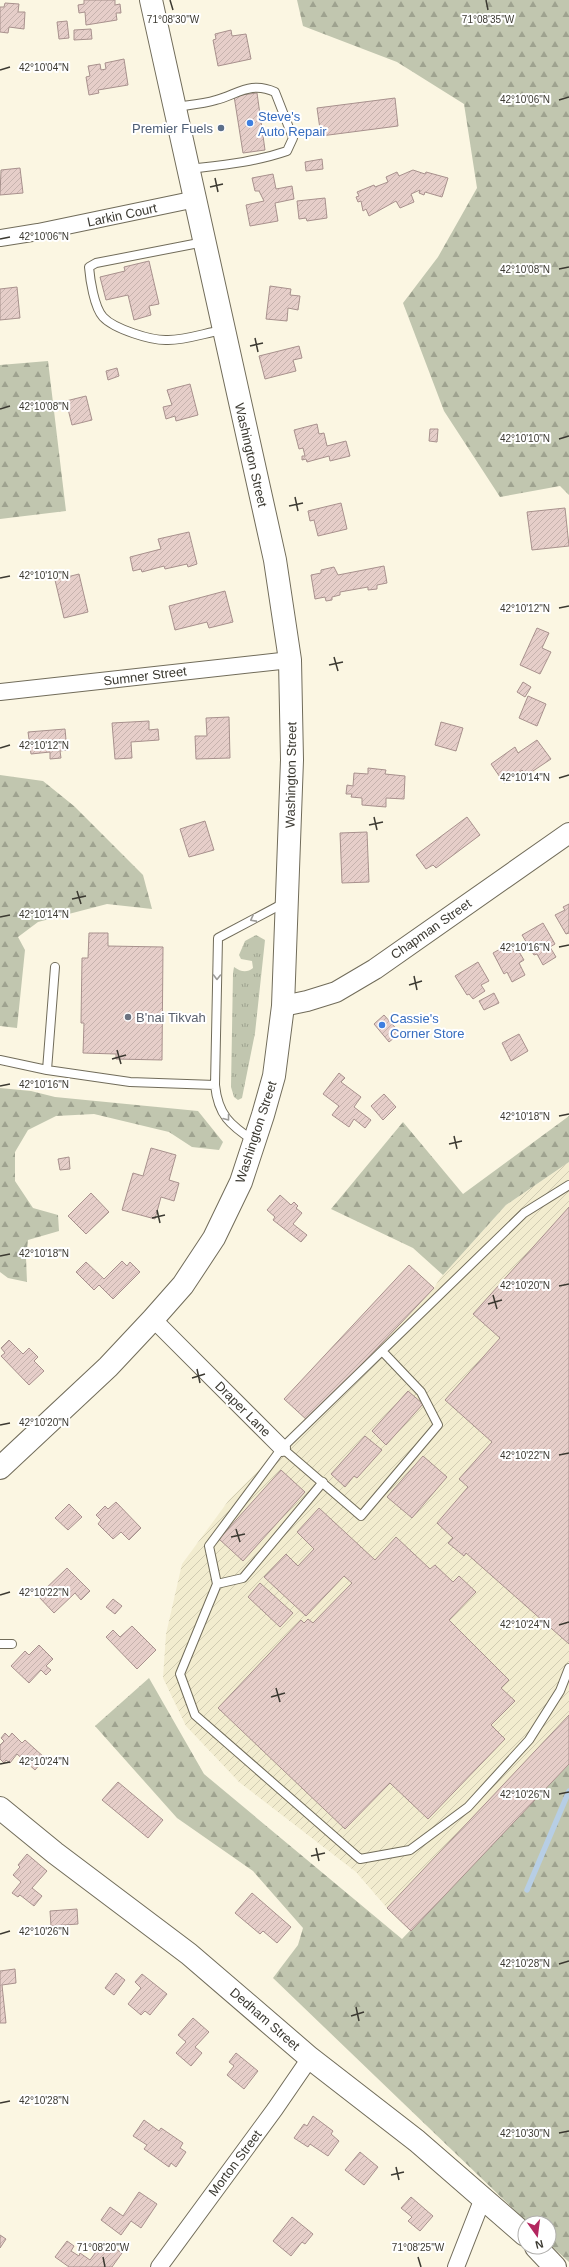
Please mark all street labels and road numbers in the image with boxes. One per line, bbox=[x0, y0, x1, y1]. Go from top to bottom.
street label: Larkin Court bbox=[86, 200, 159, 230]
street label: Washington Street bbox=[232, 401, 270, 509]
street label: Sumner Street bbox=[102, 663, 188, 689]
street label: Washington Street bbox=[283, 721, 299, 828]
street label: Chapman Street bbox=[388, 895, 474, 962]
street label: Washington Street bbox=[232, 1079, 280, 1185]
street label: Draper Lane bbox=[212, 1378, 274, 1440]
street label: Dedham Street bbox=[227, 1985, 303, 2054]
street label: Morton Street bbox=[205, 2127, 265, 2199]

